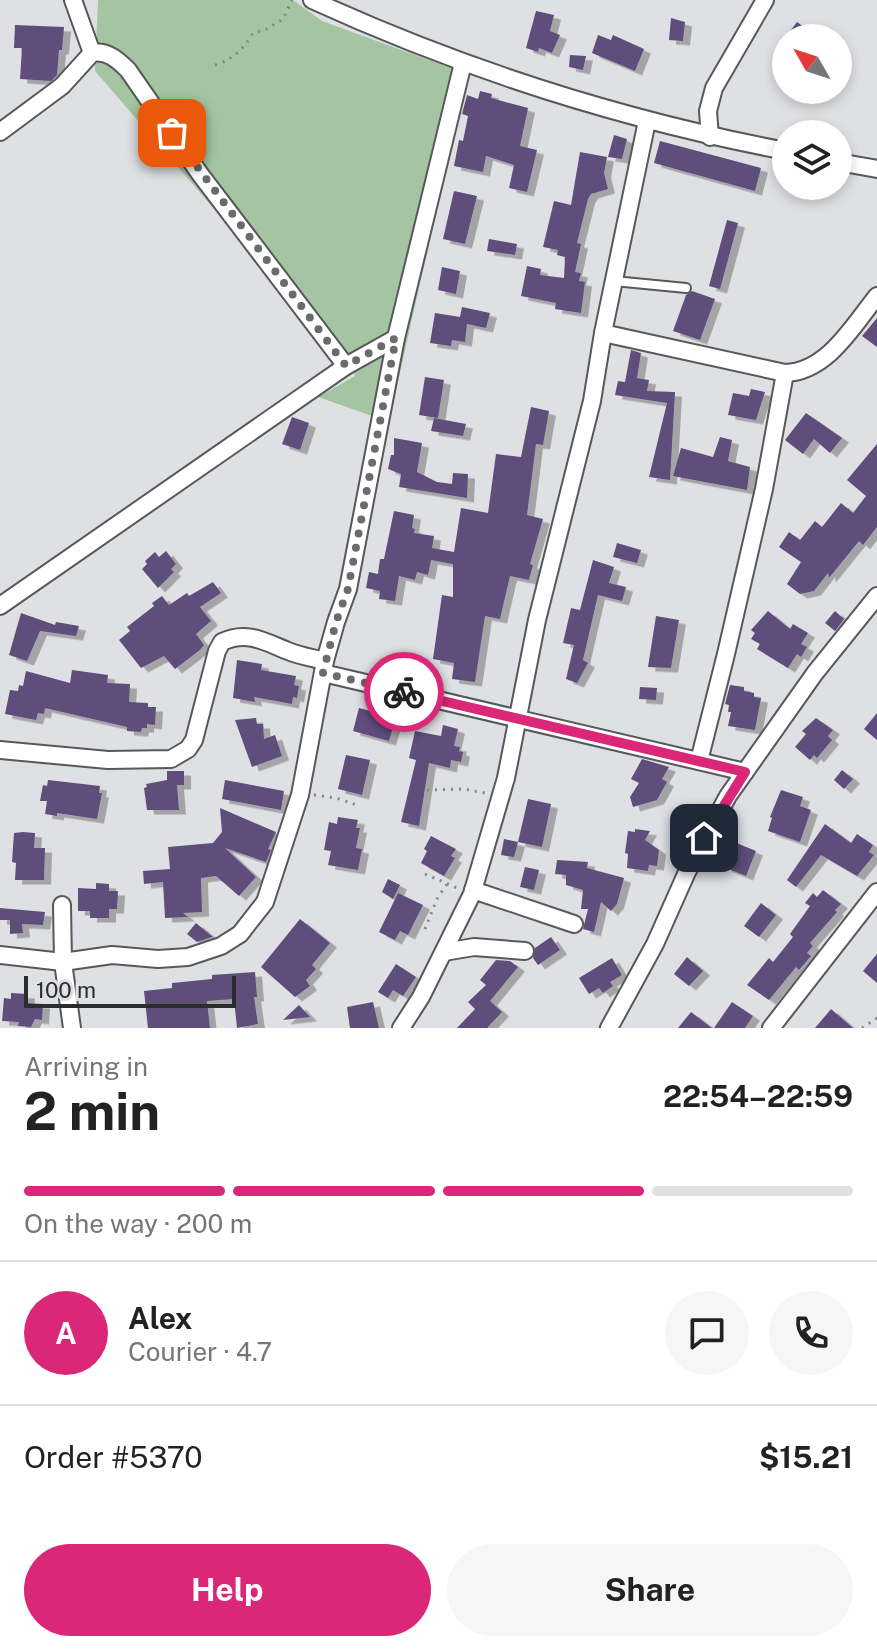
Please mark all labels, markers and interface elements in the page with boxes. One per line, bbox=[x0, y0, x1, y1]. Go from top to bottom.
north arrow bbox=[772, 24, 852, 104]
map controls bbox=[772, 24, 852, 200]
pin bbox=[138, 99, 206, 167]
icon: bag bbox=[150, 111, 194, 155]
button: layers bbox=[772, 120, 852, 200]
courier bbox=[364, 652, 444, 732]
icon: bike bbox=[382, 670, 426, 714]
pin bbox=[670, 804, 738, 872]
icon: home bbox=[682, 816, 726, 860]
scale bar bbox=[24, 972, 236, 1008]
text: 100 m bbox=[36, 977, 96, 1003]
text: Arriving in bbox=[24, 1051, 148, 1082]
text: 22:54–22:59 bbox=[663, 1078, 853, 1114]
text: 2 min bbox=[24, 1081, 160, 1142]
text: On the way · 200 m bbox=[24, 1208, 252, 1239]
button: chat bbox=[665, 1291, 749, 1375]
button: phone bbox=[769, 1291, 853, 1375]
text: Alex bbox=[128, 1300, 192, 1336]
text: A bbox=[55, 1315, 77, 1351]
text: Courier · 4.7 bbox=[128, 1336, 272, 1367]
text: Order #5370 bbox=[24, 1439, 203, 1475]
text: $15.21 bbox=[759, 1439, 853, 1475]
button: Help bbox=[24, 1544, 431, 1636]
button: Share bbox=[447, 1544, 853, 1636]

